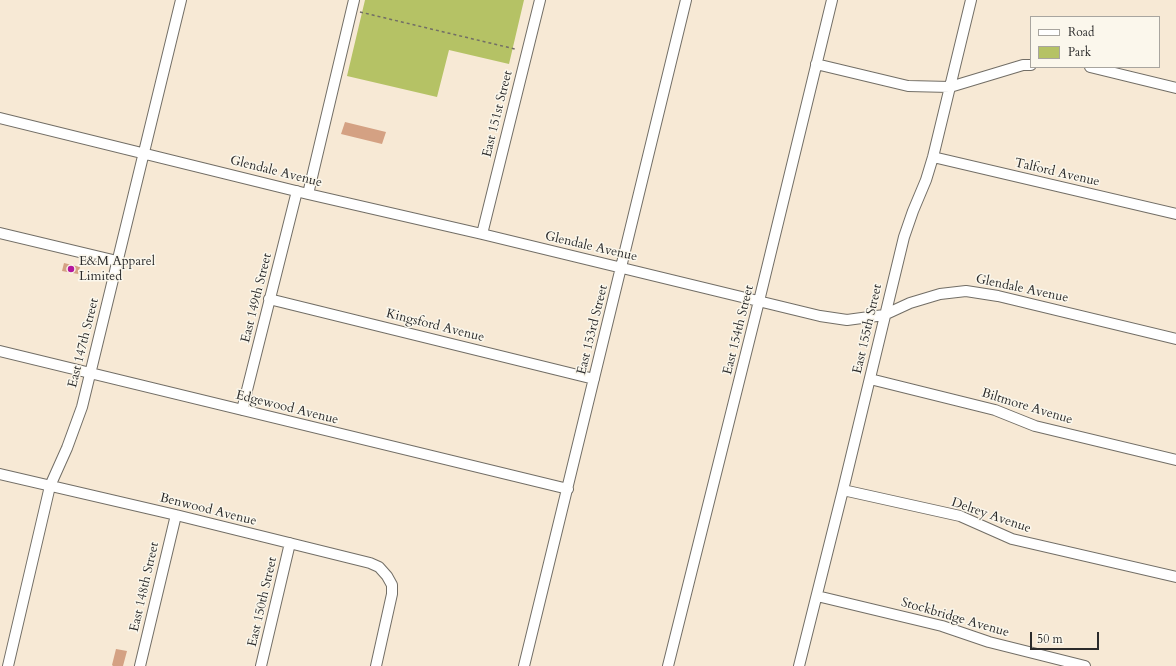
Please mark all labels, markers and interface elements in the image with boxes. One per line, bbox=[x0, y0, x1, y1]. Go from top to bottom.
legend bbox=[1030, 16, 1160, 68]
text: Road bbox=[1068, 24, 1094, 40]
text: Park bbox=[1068, 44, 1091, 60]
street label: East 151st Street bbox=[480, 69, 516, 159]
street label: Glendale Avenue bbox=[228, 153, 324, 191]
street label: Talford Avenue bbox=[1013, 156, 1101, 190]
street label: Glendale Avenue bbox=[543, 229, 639, 265]
street label: East 149th Street bbox=[238, 252, 276, 344]
place label: E&M Apparel Limited bbox=[79, 254, 155, 285]
marker: E&M Apparel Limited bbox=[66, 264, 76, 274]
street label: Glendale Avenue bbox=[974, 272, 1070, 306]
street label: East 153rd Street bbox=[574, 283, 612, 377]
street label: East 155th Street bbox=[850, 283, 886, 375]
street label: East 154th Street bbox=[720, 284, 758, 376]
street label: East 147th Street bbox=[65, 297, 103, 389]
street label: Kingsford Avenue bbox=[384, 306, 486, 346]
street label: Biltmore Avenue bbox=[980, 386, 1074, 428]
street label: Edgewood Avenue bbox=[234, 388, 340, 428]
street label: Benwood Avenue bbox=[158, 490, 258, 530]
street label: Delrey Avenue bbox=[949, 495, 1033, 537]
street label: East 148th Street bbox=[127, 541, 163, 633]
street label: East 150th Street bbox=[245, 556, 281, 648]
street label: Stockbridge Avenue bbox=[899, 595, 1011, 641]
scale bar bbox=[1032, 624, 1101, 650]
text: 50 m bbox=[1037, 631, 1063, 647]

